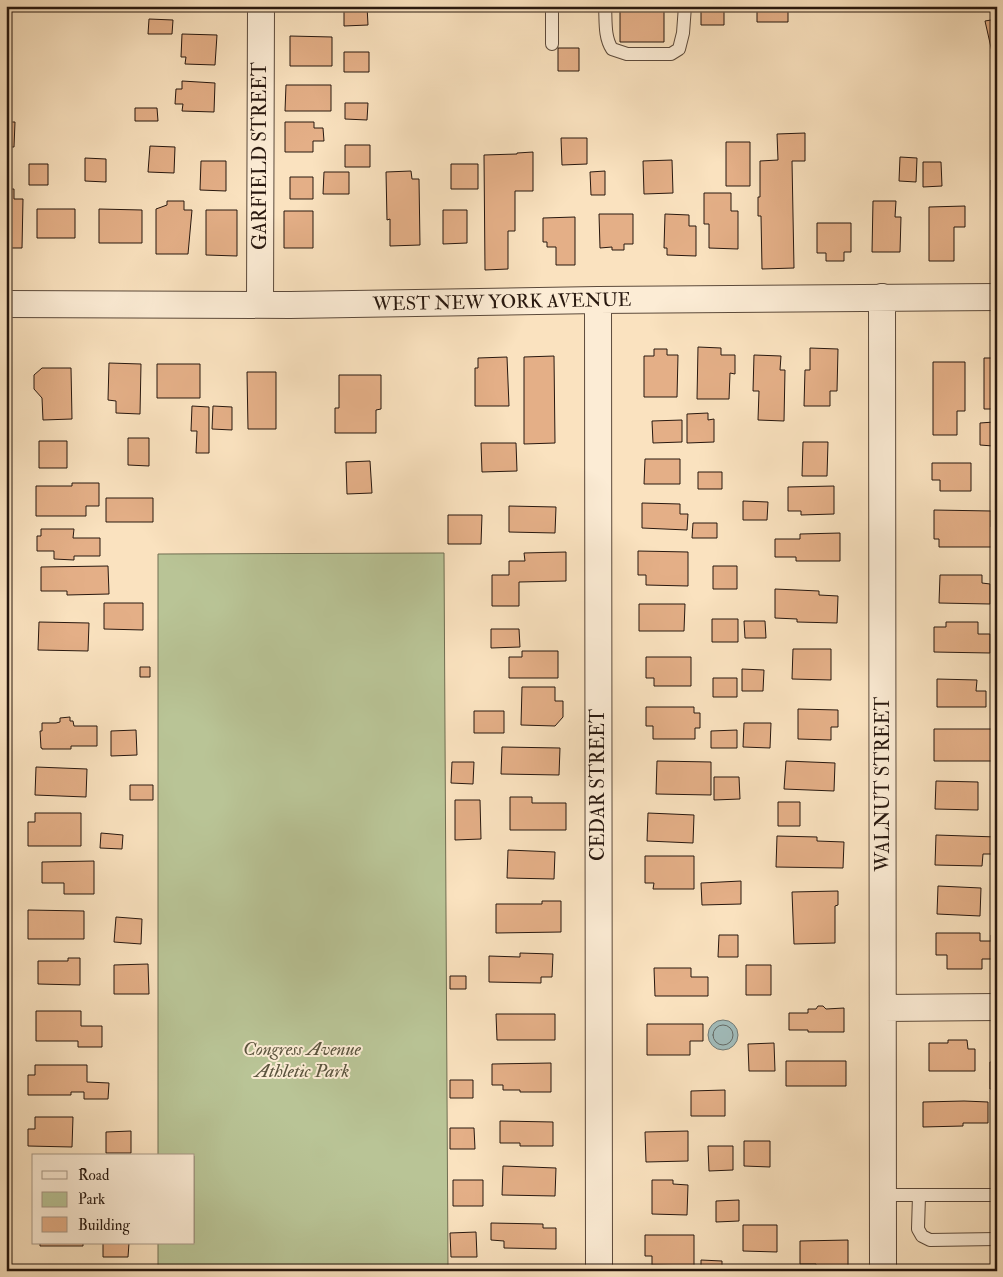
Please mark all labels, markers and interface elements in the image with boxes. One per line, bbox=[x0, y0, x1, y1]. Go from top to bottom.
street label: GARFIELD STREET bbox=[248, 62, 272, 250]
street label: WEST NEW YORK AVENUE bbox=[371, 288, 632, 316]
street label: WALNUT STREET bbox=[871, 697, 895, 872]
street label: CEDAR STREET bbox=[586, 709, 610, 861]
park label: Congress Avenue Athletic Park bbox=[243, 1037, 362, 1083]
legend bbox=[32, 1154, 195, 1244]
text: Road bbox=[78, 1166, 110, 1185]
text: Park bbox=[78, 1190, 105, 1209]
text: Building bbox=[78, 1216, 130, 1235]

